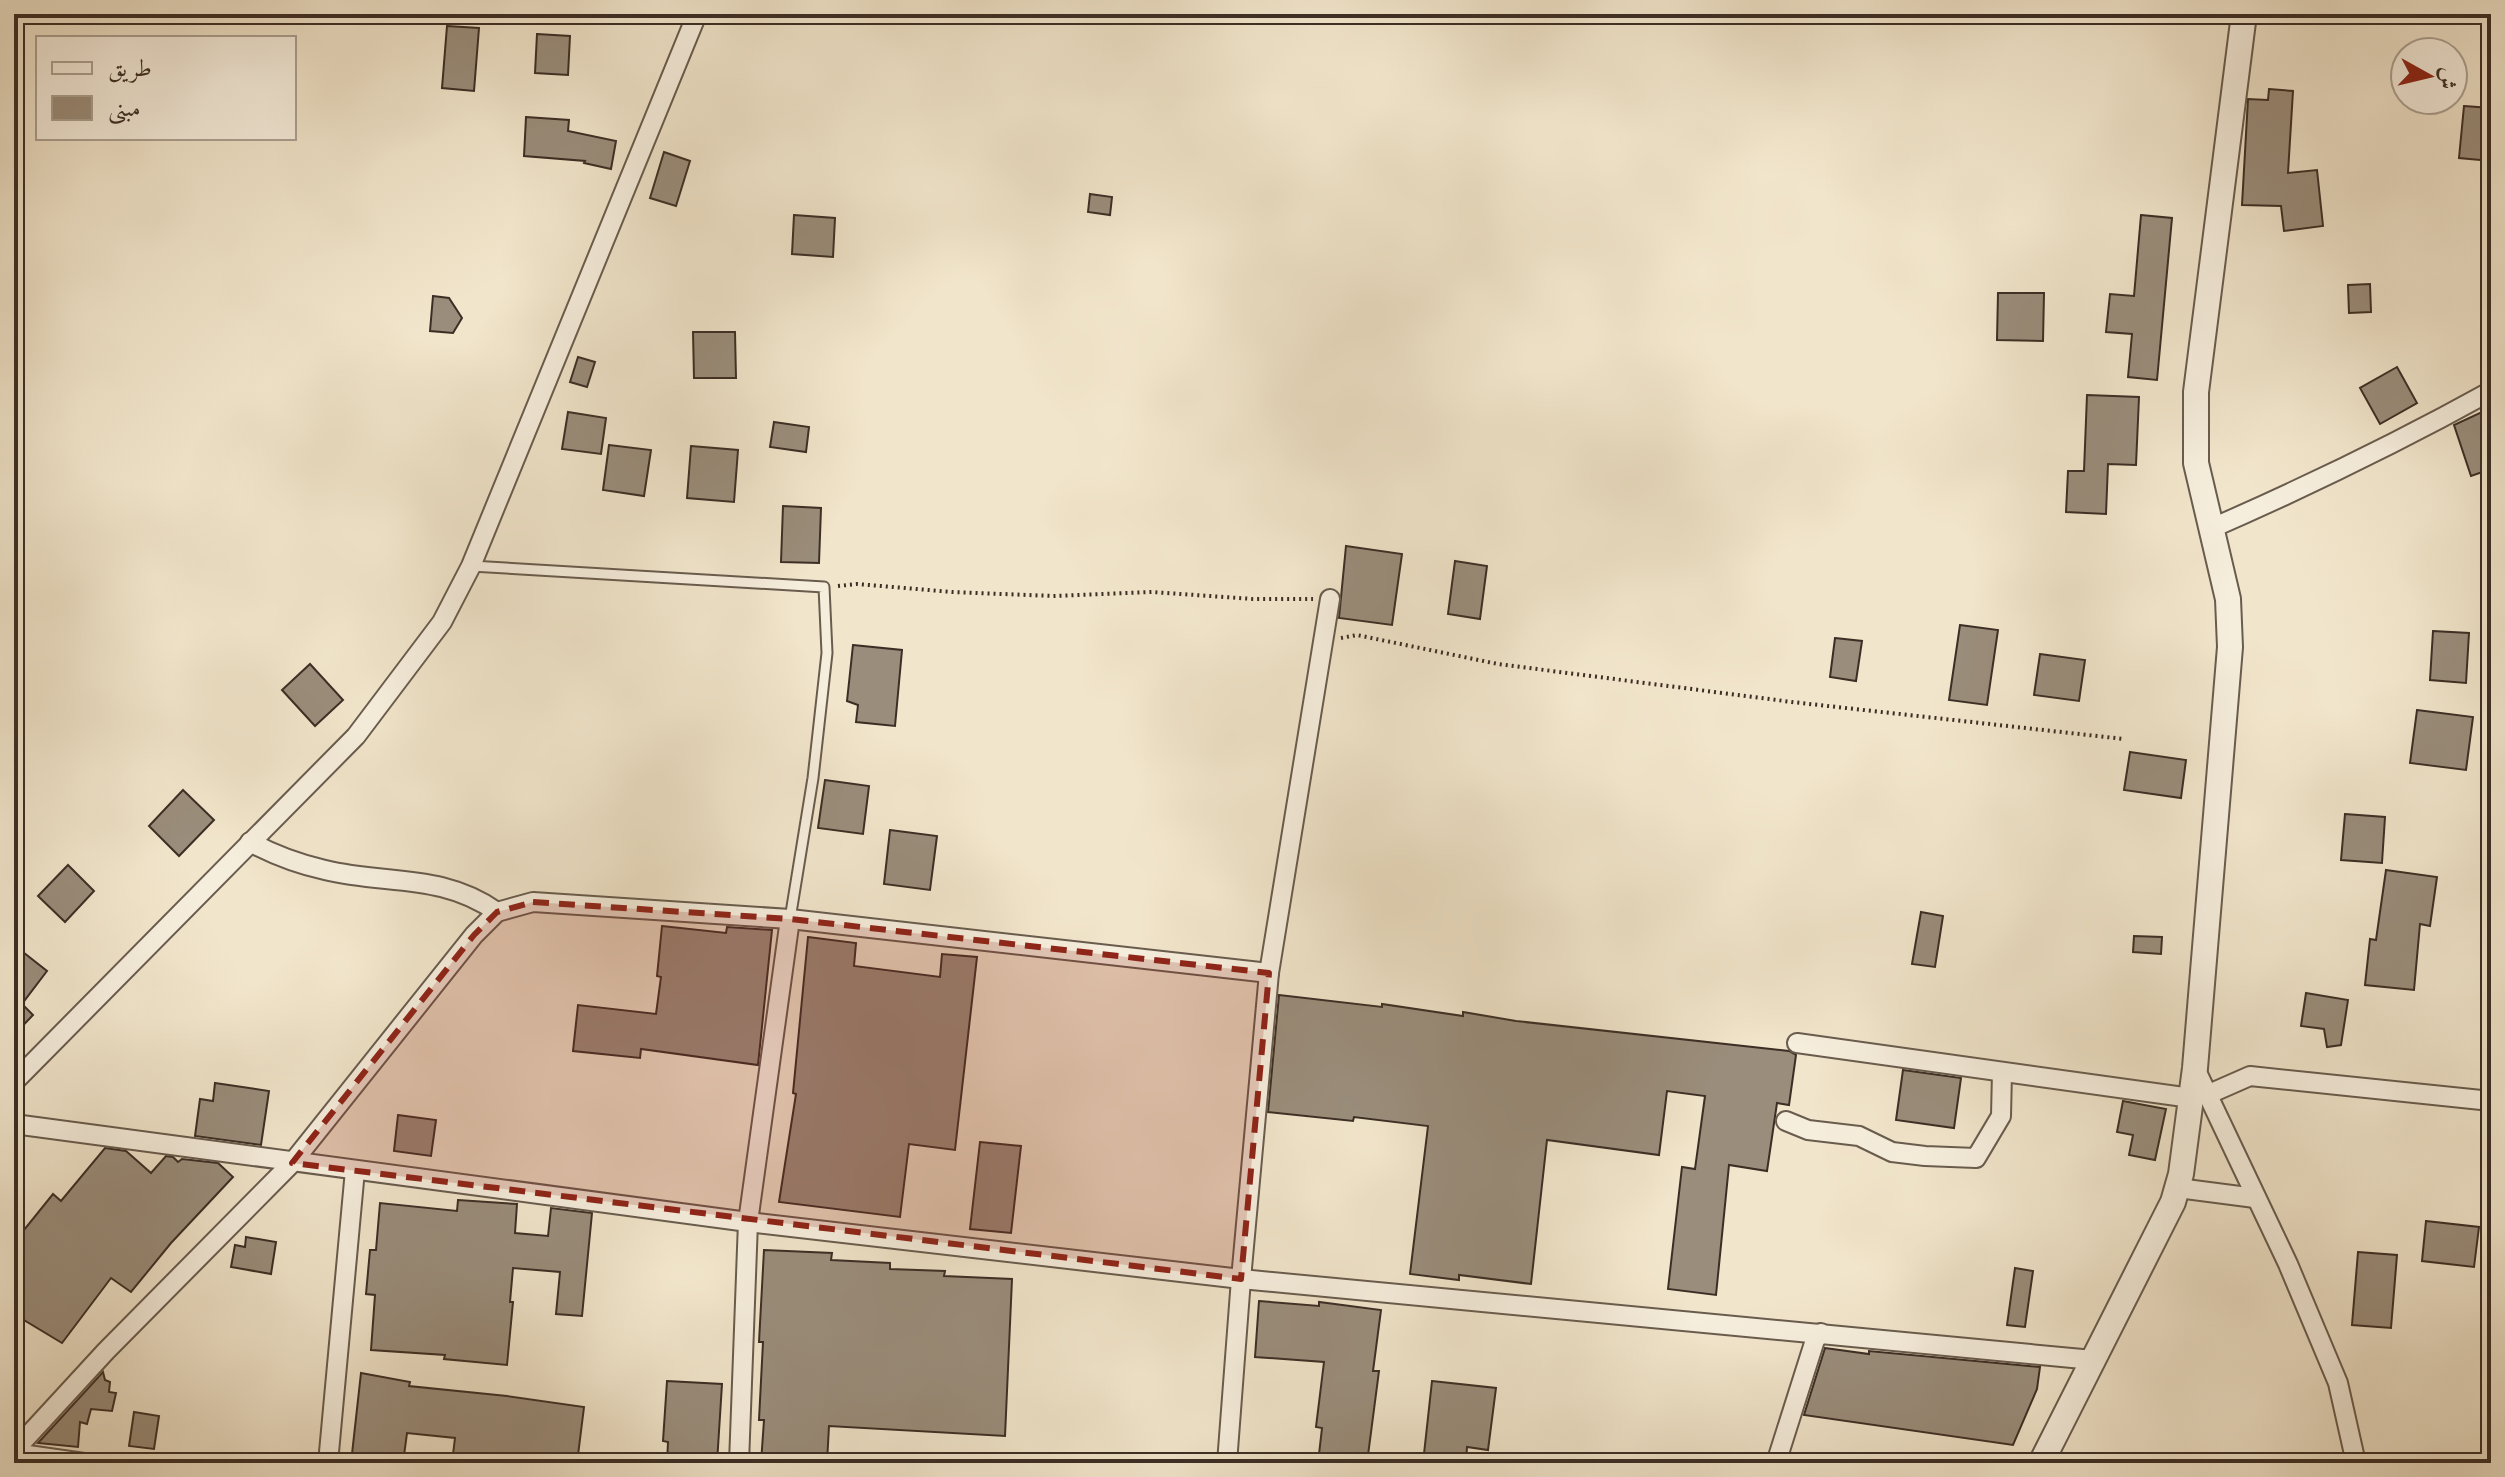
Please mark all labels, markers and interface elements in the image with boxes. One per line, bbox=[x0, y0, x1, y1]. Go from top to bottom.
legend bbox=[36, 36, 296, 140]
north arrow bbox=[2389, 36, 2469, 116]
text: طريق bbox=[108, 53, 152, 83]
text: ش bbox=[2433, 66, 2463, 91]
text: مبنى bbox=[108, 93, 141, 125]

